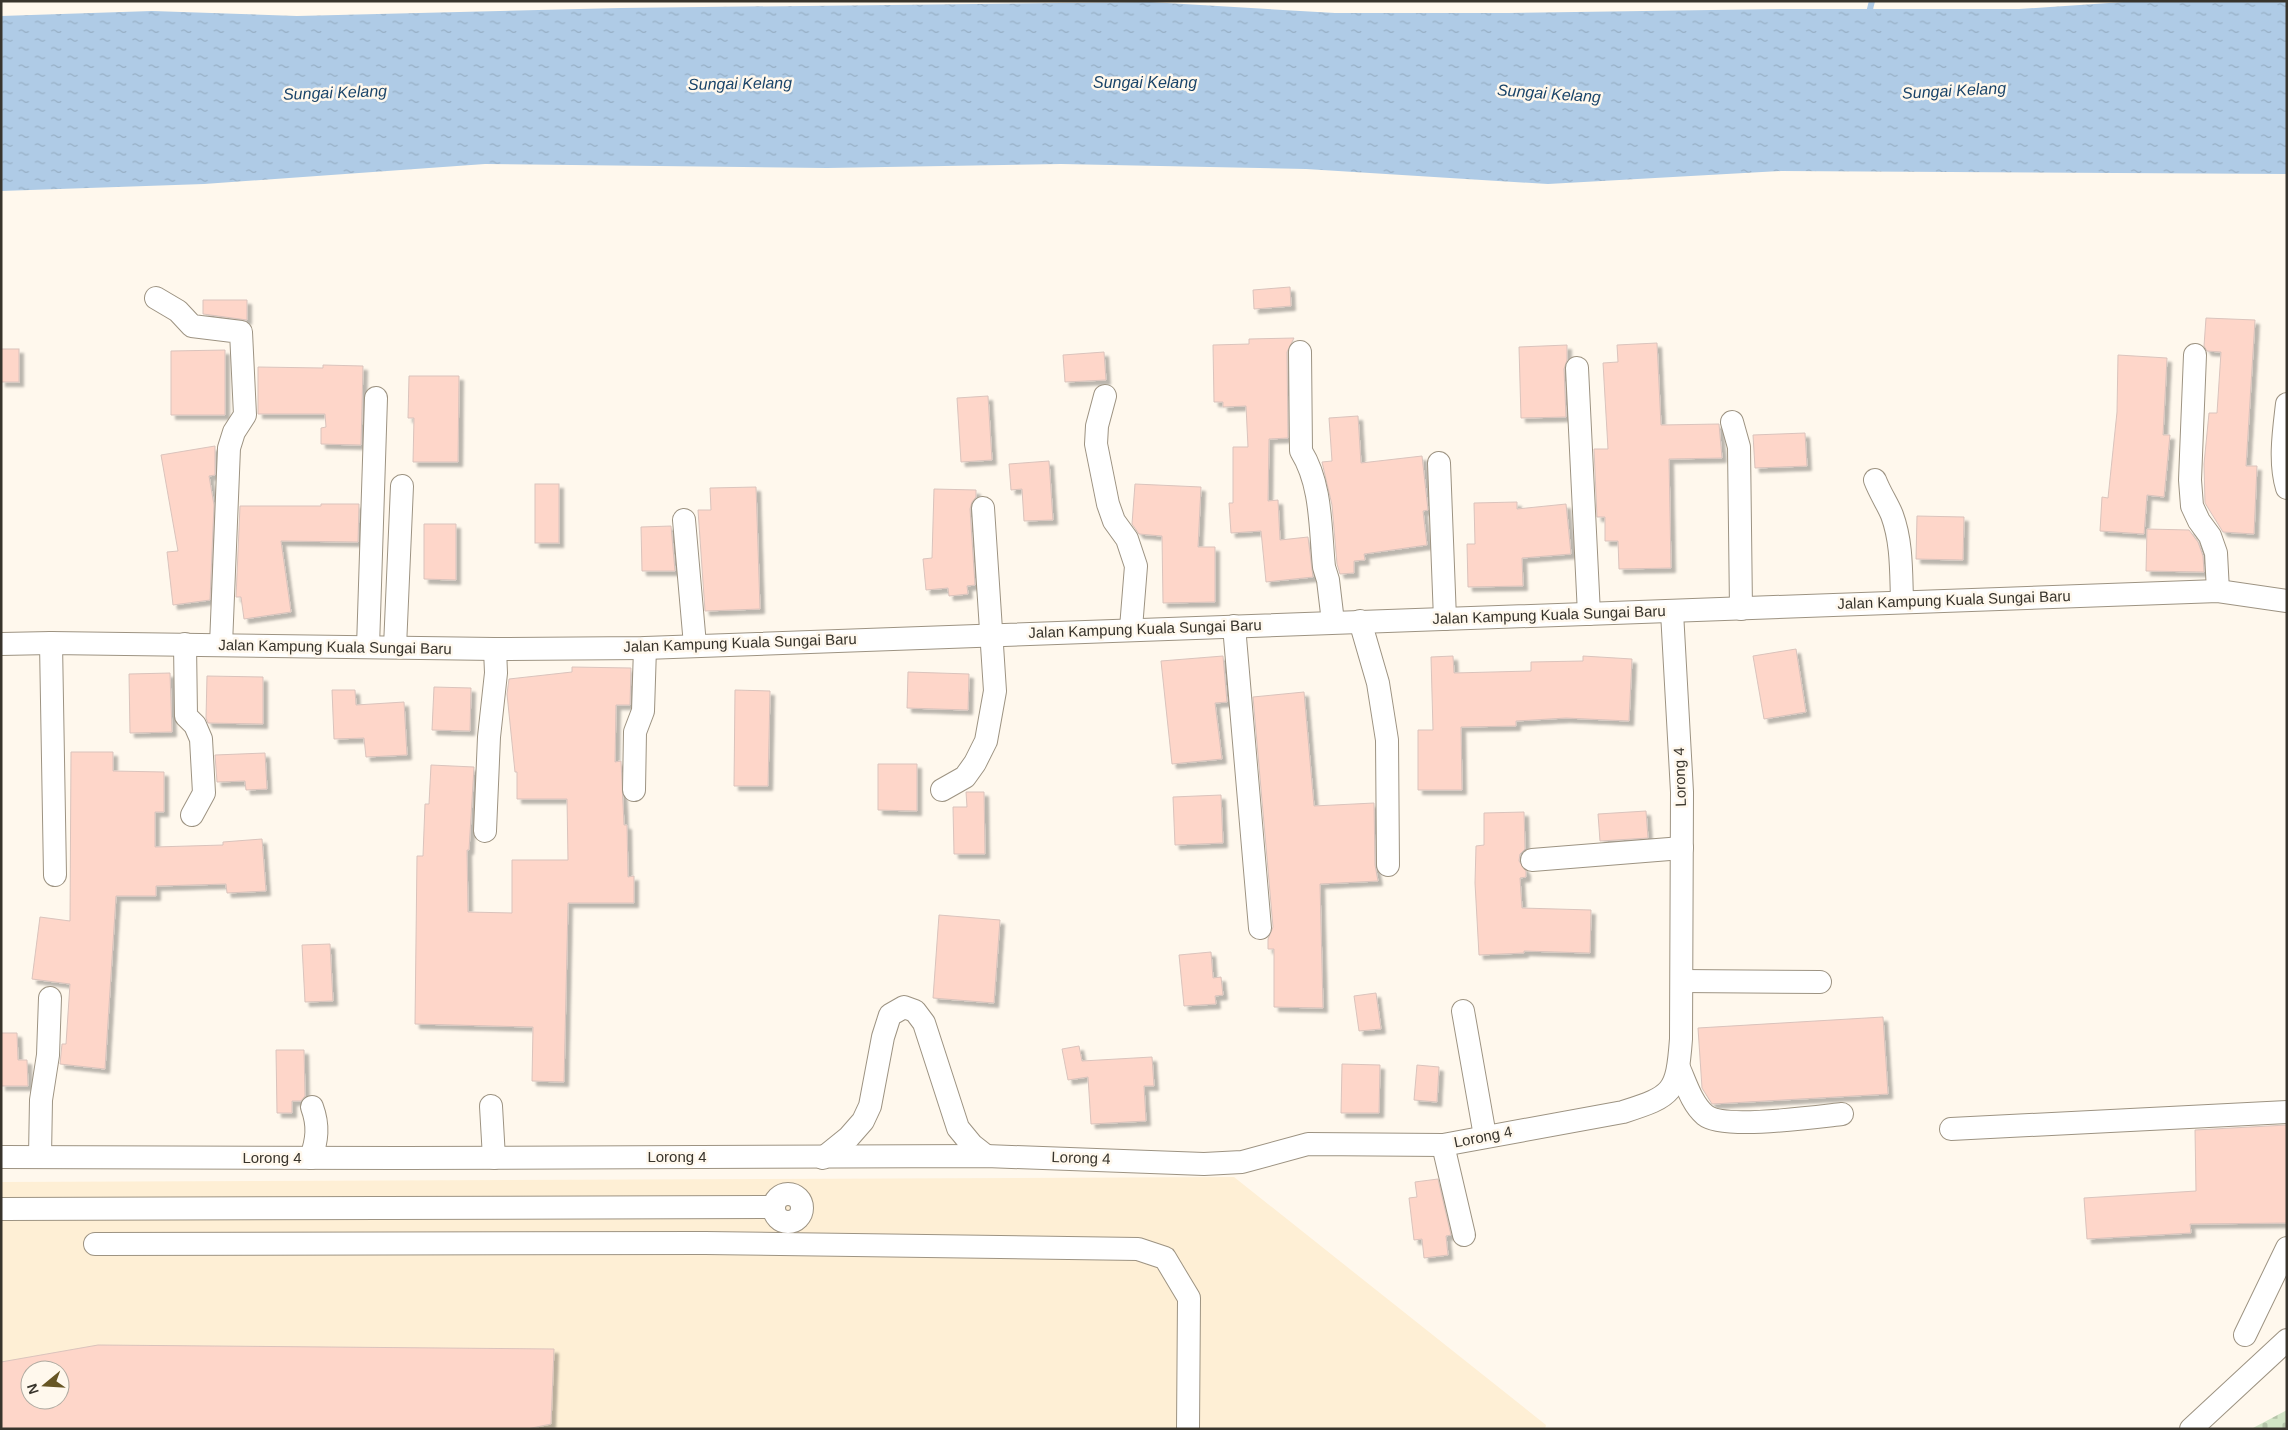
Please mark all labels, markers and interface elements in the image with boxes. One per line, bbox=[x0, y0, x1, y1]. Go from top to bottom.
water label: Sungai Kelang bbox=[688, 74, 792, 93]
water label: Sungai Kelang bbox=[1093, 74, 1197, 91]
water label: Sungai Kelang bbox=[1902, 79, 2007, 102]
water label: Sungai Kelang bbox=[1496, 81, 1602, 106]
water label: Sungai Kelang bbox=[283, 82, 387, 103]
street label: Jalan Kampung Kuala Sungai Baru bbox=[1837, 587, 2071, 612]
street label: Jalan Kampung Kuala Sungai Baru bbox=[1432, 602, 1666, 627]
street label: Jalan Kampung Kuala Sungai Baru bbox=[1028, 616, 1262, 641]
street label: Jalan Kampung Kuala Sungai Baru bbox=[623, 630, 857, 655]
street label: Jalan Kampung Kuala Sungai Baru bbox=[218, 636, 452, 657]
street label: Lorong 4 bbox=[1670, 747, 1689, 807]
street label: Lorong 4 bbox=[1452, 1123, 1514, 1151]
street label: Lorong 4 bbox=[647, 1148, 707, 1165]
street label: Lorong 4 bbox=[1051, 1148, 1111, 1167]
street label: Lorong 4 bbox=[242, 1149, 302, 1166]
north arrow bbox=[20, 1360, 70, 1410]
text: N bbox=[23, 1382, 42, 1396]

